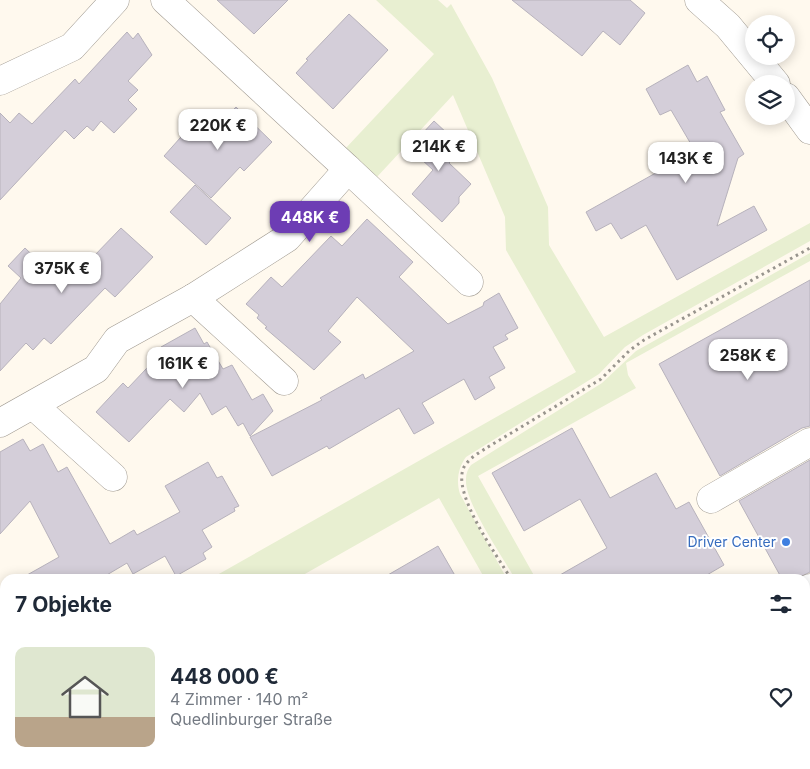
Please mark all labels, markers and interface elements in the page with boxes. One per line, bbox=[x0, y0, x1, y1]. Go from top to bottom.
map controls bbox=[745, 15, 795, 125]
button: locate bbox=[745, 15, 795, 65]
button: layers bbox=[745, 75, 795, 125]
pin: 220K € bbox=[177, 108, 259, 151]
text: 220K € bbox=[189, 115, 247, 135]
pin: 214K € bbox=[398, 130, 480, 172]
text: 214K € bbox=[412, 136, 466, 156]
pin: 143K € bbox=[645, 142, 727, 184]
text: 143K € bbox=[659, 148, 713, 168]
pin: 448K € bbox=[269, 200, 351, 243]
text: 448K € bbox=[281, 207, 339, 227]
pin: 375K € bbox=[21, 252, 103, 294]
text: 375K € bbox=[34, 258, 90, 278]
pin: 258K € bbox=[707, 338, 789, 381]
text: 258K € bbox=[720, 345, 776, 365]
pin: 161K € bbox=[142, 346, 224, 389]
text: 161K € bbox=[158, 353, 208, 373]
place label: Driver Center bbox=[688, 533, 776, 550]
marker: Driver Center bbox=[780, 536, 792, 548]
icon: filters bbox=[767, 590, 795, 618]
text: 7 Objekte bbox=[15, 592, 112, 617]
text: 448 000 € bbox=[170, 664, 279, 689]
icon: home bbox=[55, 667, 115, 727]
icon: heart bbox=[767, 683, 795, 711]
text: 4 Zimmer · 140 m² bbox=[170, 689, 308, 709]
text: Quedlinburger Straße bbox=[170, 709, 332, 729]

